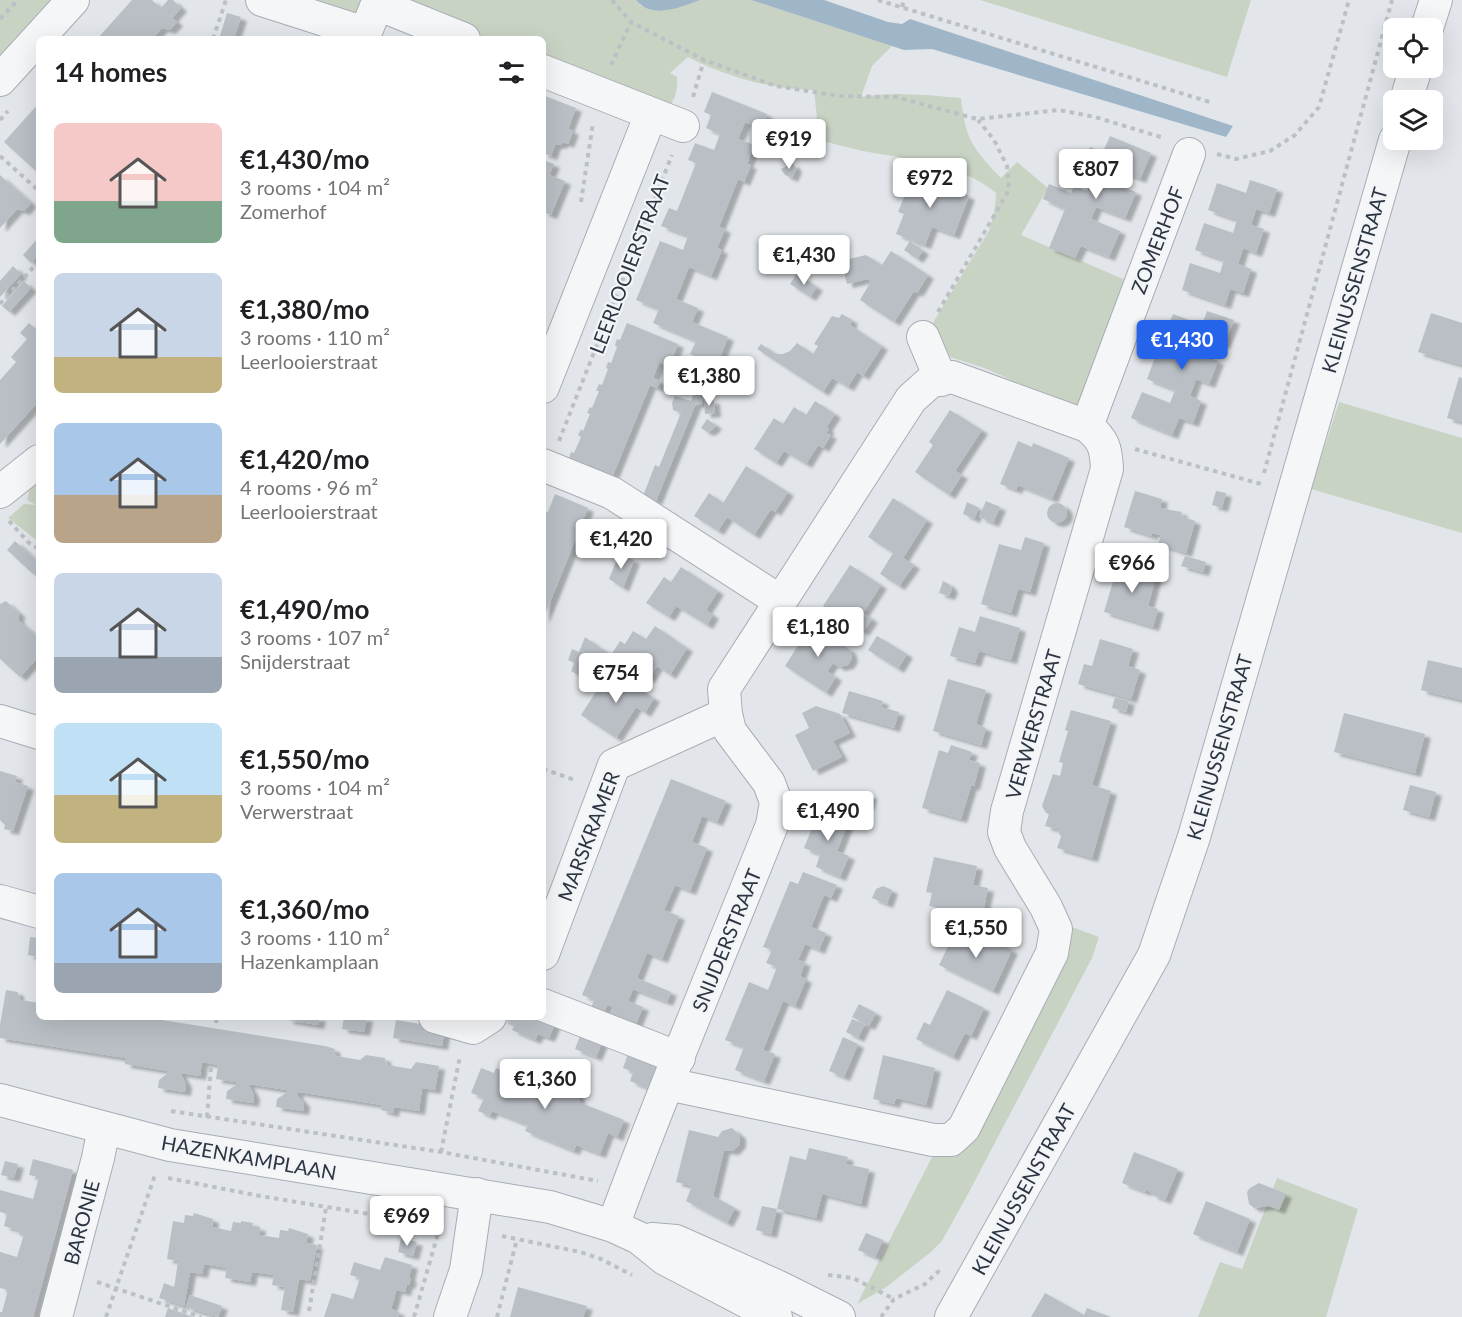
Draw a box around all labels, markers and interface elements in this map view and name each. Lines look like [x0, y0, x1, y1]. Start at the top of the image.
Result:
map controls [1383, 18, 1443, 150]
button: locate [1383, 18, 1443, 78]
text: 14 homes [54, 56, 167, 88]
icon: filters [495, 56, 528, 89]
button: layers [1383, 90, 1443, 150]
pin: €919 [753, 119, 825, 170]
text: €919 [766, 126, 812, 150]
text: €1,430/mo [240, 143, 370, 175]
icon: home [102, 147, 174, 219]
pin: €807 [1060, 149, 1132, 200]
text: €807 [1073, 156, 1119, 180]
pin: €972 [894, 158, 966, 209]
text: €972 [907, 165, 953, 189]
street label: LEERLOOIERSTRAAT [584, 171, 674, 357]
text: 3 rooms · 104 m² [240, 175, 390, 199]
street label: ZOMERHOF [1126, 183, 1188, 297]
street label: KLEINUSSENSTRAAT [1316, 184, 1392, 376]
text: Zomerhof [240, 199, 326, 223]
pin: €1,430 [755, 235, 853, 286]
text: €1,430 [773, 242, 835, 266]
text: €1,380/mo [240, 293, 370, 325]
icon: home [102, 297, 174, 369]
pin: €1,430 [1133, 320, 1231, 371]
text: 3 rooms · 110 m² [240, 325, 390, 349]
text: €1,430 [1151, 327, 1213, 351]
text: Leerlooierstraat [240, 349, 378, 373]
pin: €1,380 [660, 356, 758, 407]
text: €1,380 [678, 363, 740, 387]
text: €1,420/mo [240, 443, 370, 475]
icon: home [102, 447, 174, 519]
text: 4 rooms · 96 m² [240, 475, 378, 499]
text: Leerlooierstraat [240, 499, 378, 523]
pin: €1,420 [572, 519, 670, 570]
text: €1,420 [590, 526, 652, 550]
pin: €966 [1096, 543, 1168, 594]
text: €966 [1109, 550, 1155, 574]
text: €1,490/mo [240, 593, 370, 625]
icon: home [102, 597, 174, 669]
pin: €1,180 [769, 607, 867, 658]
text: €1,180 [787, 614, 849, 638]
text: 3 rooms · 107 m² [240, 625, 390, 649]
street label: VERWERSTRAAT [1000, 646, 1066, 802]
text: Snijderstraat [240, 649, 350, 673]
street label: KLEINUSSENSTRAAT [1181, 651, 1257, 843]
pin: €754 [580, 653, 652, 704]
text: €754 [593, 660, 639, 684]
text: €1,550/mo [240, 743, 370, 775]
icon: home [102, 747, 174, 819]
street label: MARSKRAMER [552, 767, 624, 904]
text: 3 rooms · 104 m² [240, 775, 390, 799]
pin: €1,490 [779, 791, 877, 842]
text: €1,490 [797, 798, 859, 822]
text: Verwerstraat [240, 799, 353, 823]
street label: SNIJDERSTRAAT [686, 865, 766, 1015]
text: €1,360/mo [240, 893, 370, 925]
icon: home [102, 897, 174, 969]
pin: €1,550 [927, 908, 1025, 959]
text: €1,550 [945, 915, 1007, 939]
text: 3 rooms · 110 m² [240, 925, 390, 949]
text: Hazenkamplaan [240, 949, 379, 973]
pin: €1,360 [496, 1059, 594, 1110]
text: €1,360 [514, 1066, 576, 1090]
street label: KLEINUSSENSTRAAT [966, 1099, 1080, 1279]
street label: HAZENKAMPLAAN [159, 1130, 339, 1184]
street label: BARONIE [58, 1177, 104, 1267]
pin: €969 [371, 1196, 443, 1247]
text: €969 [384, 1203, 430, 1227]

